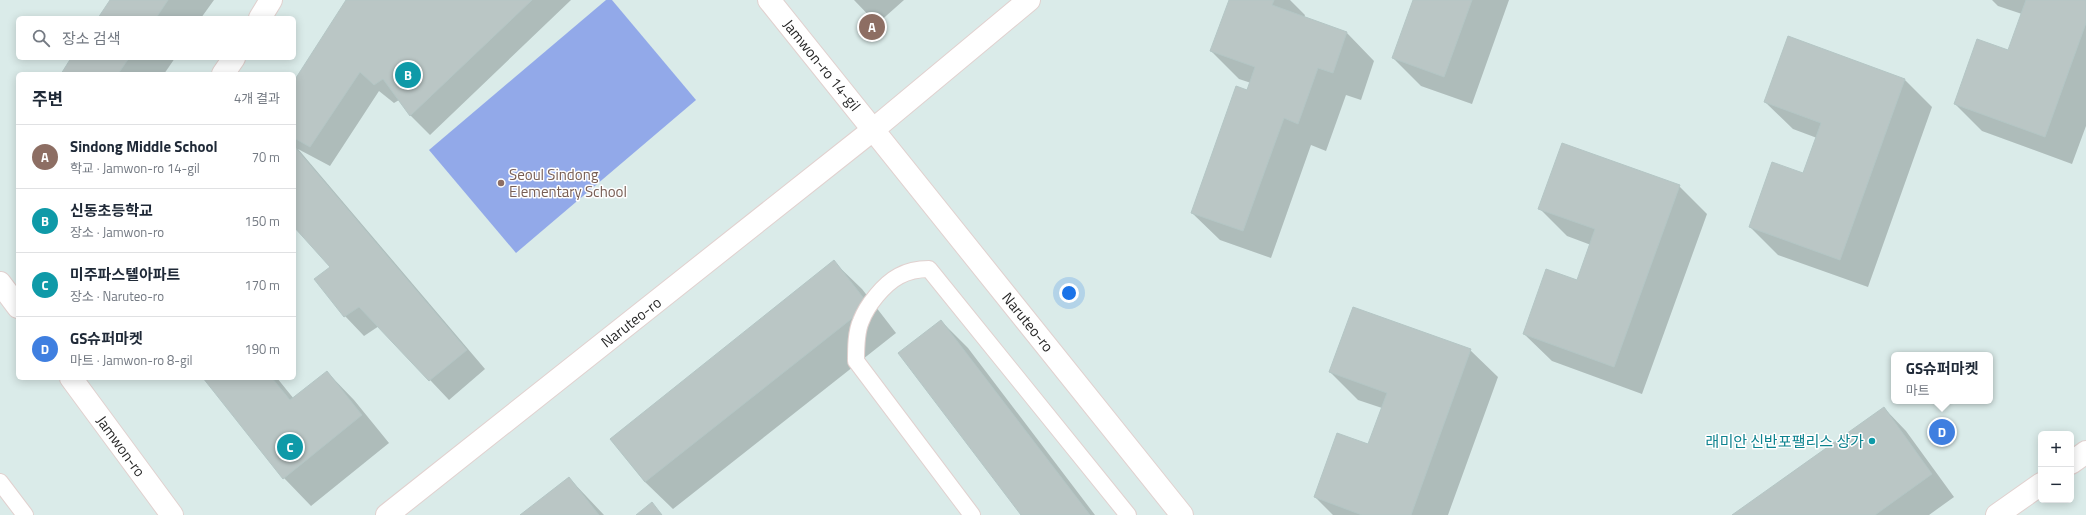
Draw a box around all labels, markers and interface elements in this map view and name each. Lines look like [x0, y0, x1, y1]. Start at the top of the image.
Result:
pin: A [859, 12, 885, 42]
street label: Jamwon-ro 14-gil [778, 14, 866, 116]
search box [16, 16, 296, 60]
icon: search [30, 27, 52, 49]
text: 장소 검색 [62, 27, 121, 50]
pin: B [395, 60, 421, 90]
text: 주변 [32, 86, 63, 112]
text: 4개 결과 [234, 88, 280, 108]
text: Sindong Middle School [70, 135, 218, 158]
text: A [41, 147, 49, 167]
text: 70 m [252, 147, 280, 167]
text: 학교 · Jamwon-ro 14-gil [70, 158, 200, 178]
place label: Seoul Sindong Elementary School [509, 163, 627, 203]
marker: Seoul Sindong Elementary School [496, 178, 506, 188]
text: 신동초등학교 [70, 199, 153, 222]
text: B [41, 211, 49, 231]
text: 150 m [244, 211, 280, 231]
text: 장소 · Jamwon-ro [70, 222, 164, 242]
text: 미주파스텔아파트 [70, 263, 180, 286]
text: C [41, 275, 49, 295]
text: 170 m [244, 275, 280, 295]
your location [1059, 283, 1079, 303]
text: 장소 · Naruteo-ro [70, 286, 164, 306]
street label: Naruteo-ro [997, 287, 1059, 357]
street label: Naruteo-ro [596, 291, 666, 353]
text: GS슈퍼마켓 [70, 327, 143, 350]
text: D [41, 339, 49, 359]
text: 190 m [244, 339, 280, 359]
text: 마트 · Jamwon-ro 8-gil [70, 350, 193, 370]
popup [1891, 352, 1993, 404]
text: GS슈퍼마켓 [1906, 357, 1978, 380]
text: 마트 [1906, 380, 1930, 400]
street label: Jamwon-ro [91, 410, 151, 482]
pin: D [1929, 417, 1955, 447]
place label: 래미안 신반포팰리스 상가 [1706, 430, 1864, 453]
map controls [2038, 431, 2074, 503]
button: + [2038, 431, 2074, 467]
pin: C [277, 432, 303, 462]
marker: 래미안 신반포팰리스 상가 [1867, 436, 1877, 446]
button: − [2038, 467, 2074, 503]

